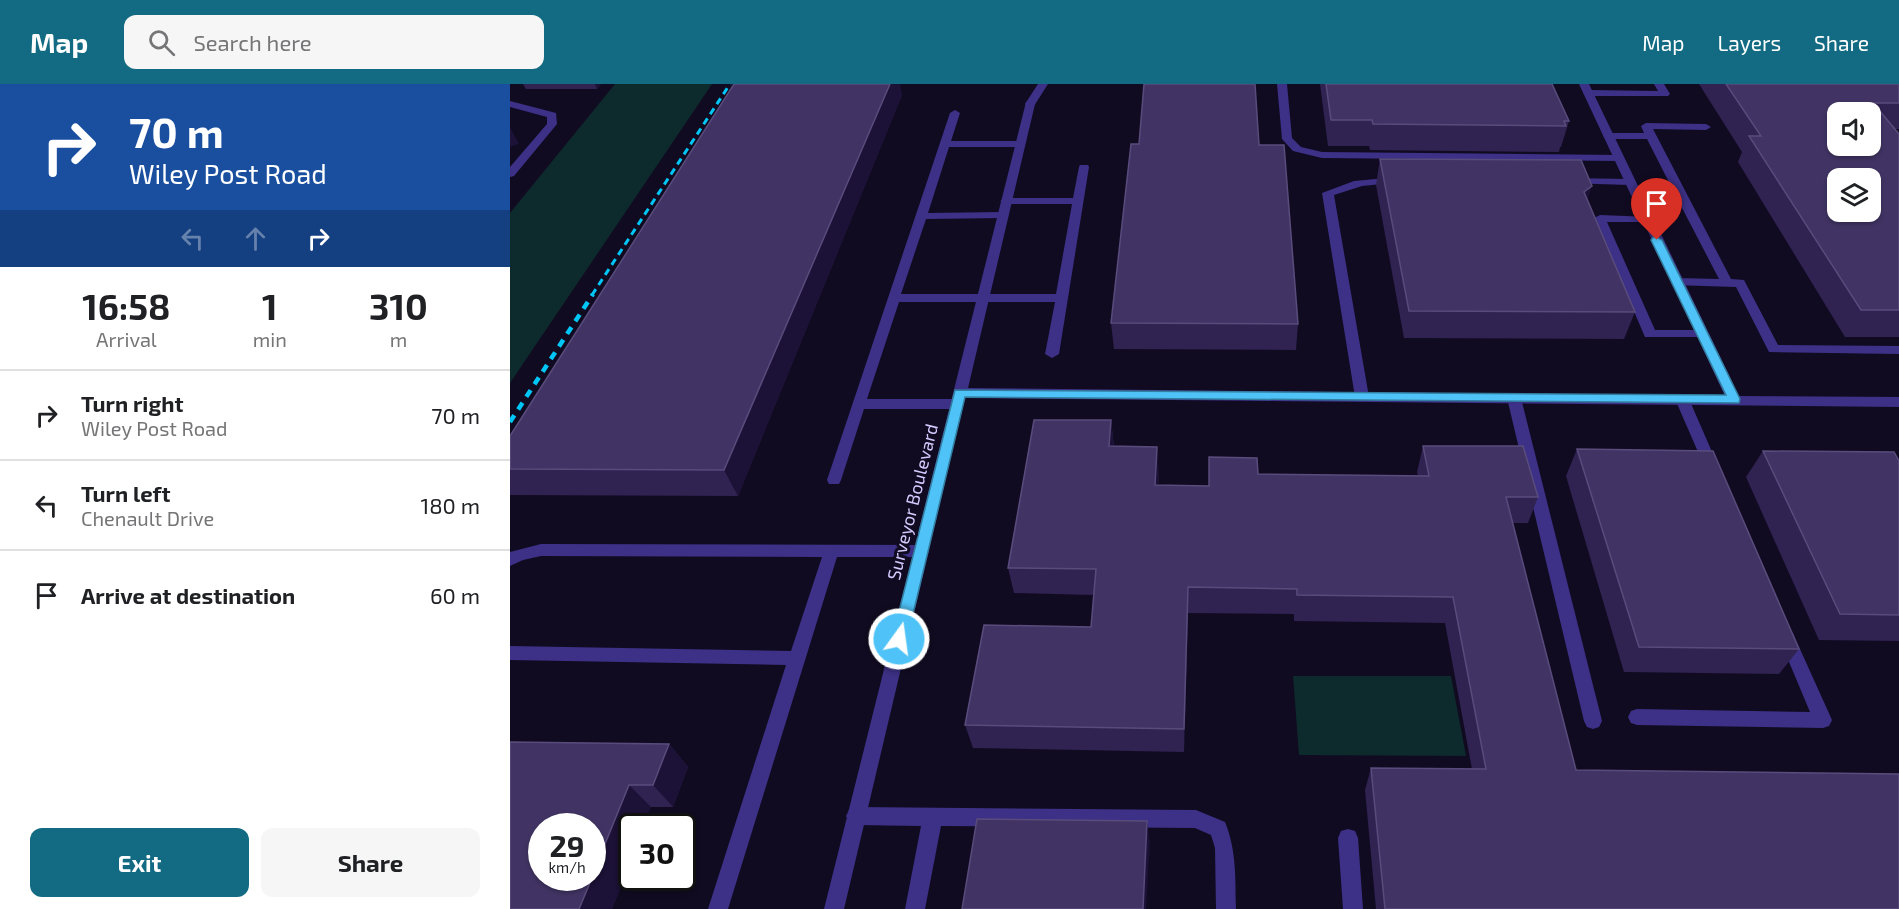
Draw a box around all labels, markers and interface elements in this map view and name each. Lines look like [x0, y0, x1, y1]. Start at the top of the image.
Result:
search box [124, 15, 544, 69]
text: Map [30, 25, 88, 59]
icon: search [145, 26, 178, 59]
text: Search here [193, 29, 312, 55]
text: Map [1642, 30, 1684, 55]
text: Layers [1717, 30, 1781, 55]
text: Share [1814, 30, 1869, 55]
map controls [1827, 102, 1881, 222]
button: sound [1827, 102, 1881, 156]
text: 70 m [129, 106, 224, 156]
icon: right [30, 108, 108, 186]
text: Wiley Post Road [129, 157, 327, 189]
button: layers [1827, 168, 1881, 222]
pin [1631, 178, 1682, 240]
icon: arrive [1640, 187, 1673, 220]
icon: left [176, 222, 209, 255]
icon: ahead [239, 222, 272, 255]
icon: right [302, 222, 335, 255]
text: 16:58 [82, 284, 171, 327]
text: 1 [262, 284, 278, 327]
text: 310 [369, 284, 428, 327]
text: Arrival [96, 327, 157, 351]
text: min [253, 327, 287, 351]
text: m [390, 327, 407, 351]
text: Turn right [81, 390, 183, 416]
icon: right [30, 399, 63, 432]
text: 70 m [431, 402, 480, 428]
text: Wiley Post Road [81, 416, 227, 440]
street label: Surveyor Boulevard [882, 421, 942, 582]
text: Turn left [81, 480, 170, 506]
icon: left [30, 489, 63, 522]
text: 180 m [420, 492, 480, 518]
text: Chenault Drive [81, 506, 214, 530]
icon: arrive [30, 579, 63, 612]
text: Arrive at destination [81, 582, 295, 608]
text: 60 m [430, 582, 480, 608]
position arrow [867, 607, 931, 671]
speed limit sign: 30 [618, 813, 696, 891]
text: 29 [549, 827, 585, 863]
button: Exit [30, 828, 249, 897]
button: Share [261, 828, 480, 897]
text: km/h [548, 858, 586, 876]

